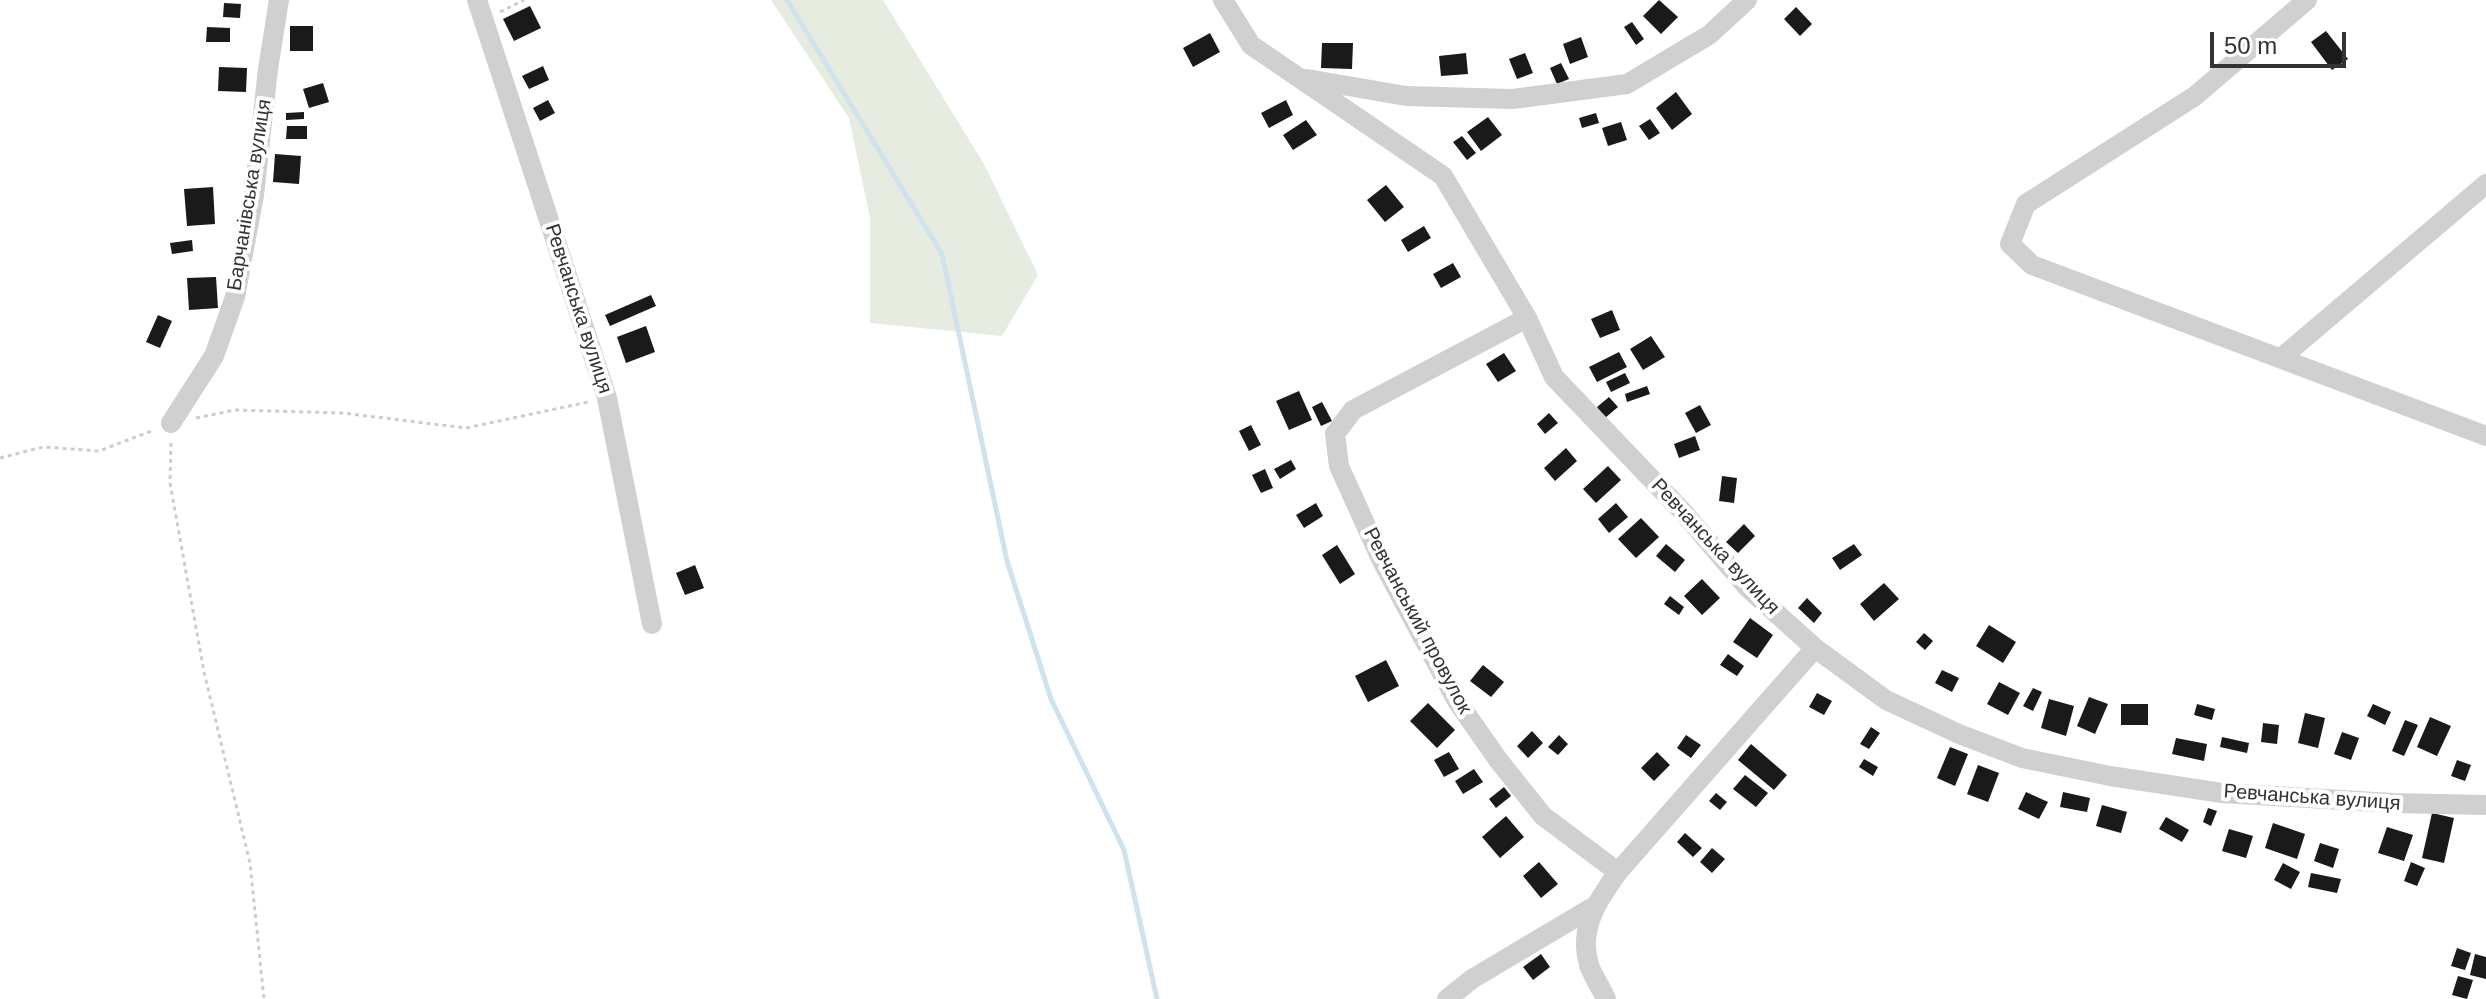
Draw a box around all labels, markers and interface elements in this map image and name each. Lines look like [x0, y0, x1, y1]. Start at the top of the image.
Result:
scale bar [2214, 16, 2350, 66]
text: 50 m [2224, 32, 2277, 59]
street label: Барчанівська вулиця [223, 98, 277, 292]
street label: Ревчанська вулиця [539, 221, 617, 397]
street label: Ревчанська вулиця [1646, 474, 1784, 620]
street label: Ревчанський провулок [1358, 524, 1476, 718]
street label: Ревчанська вулиця [2223, 780, 2401, 816]

